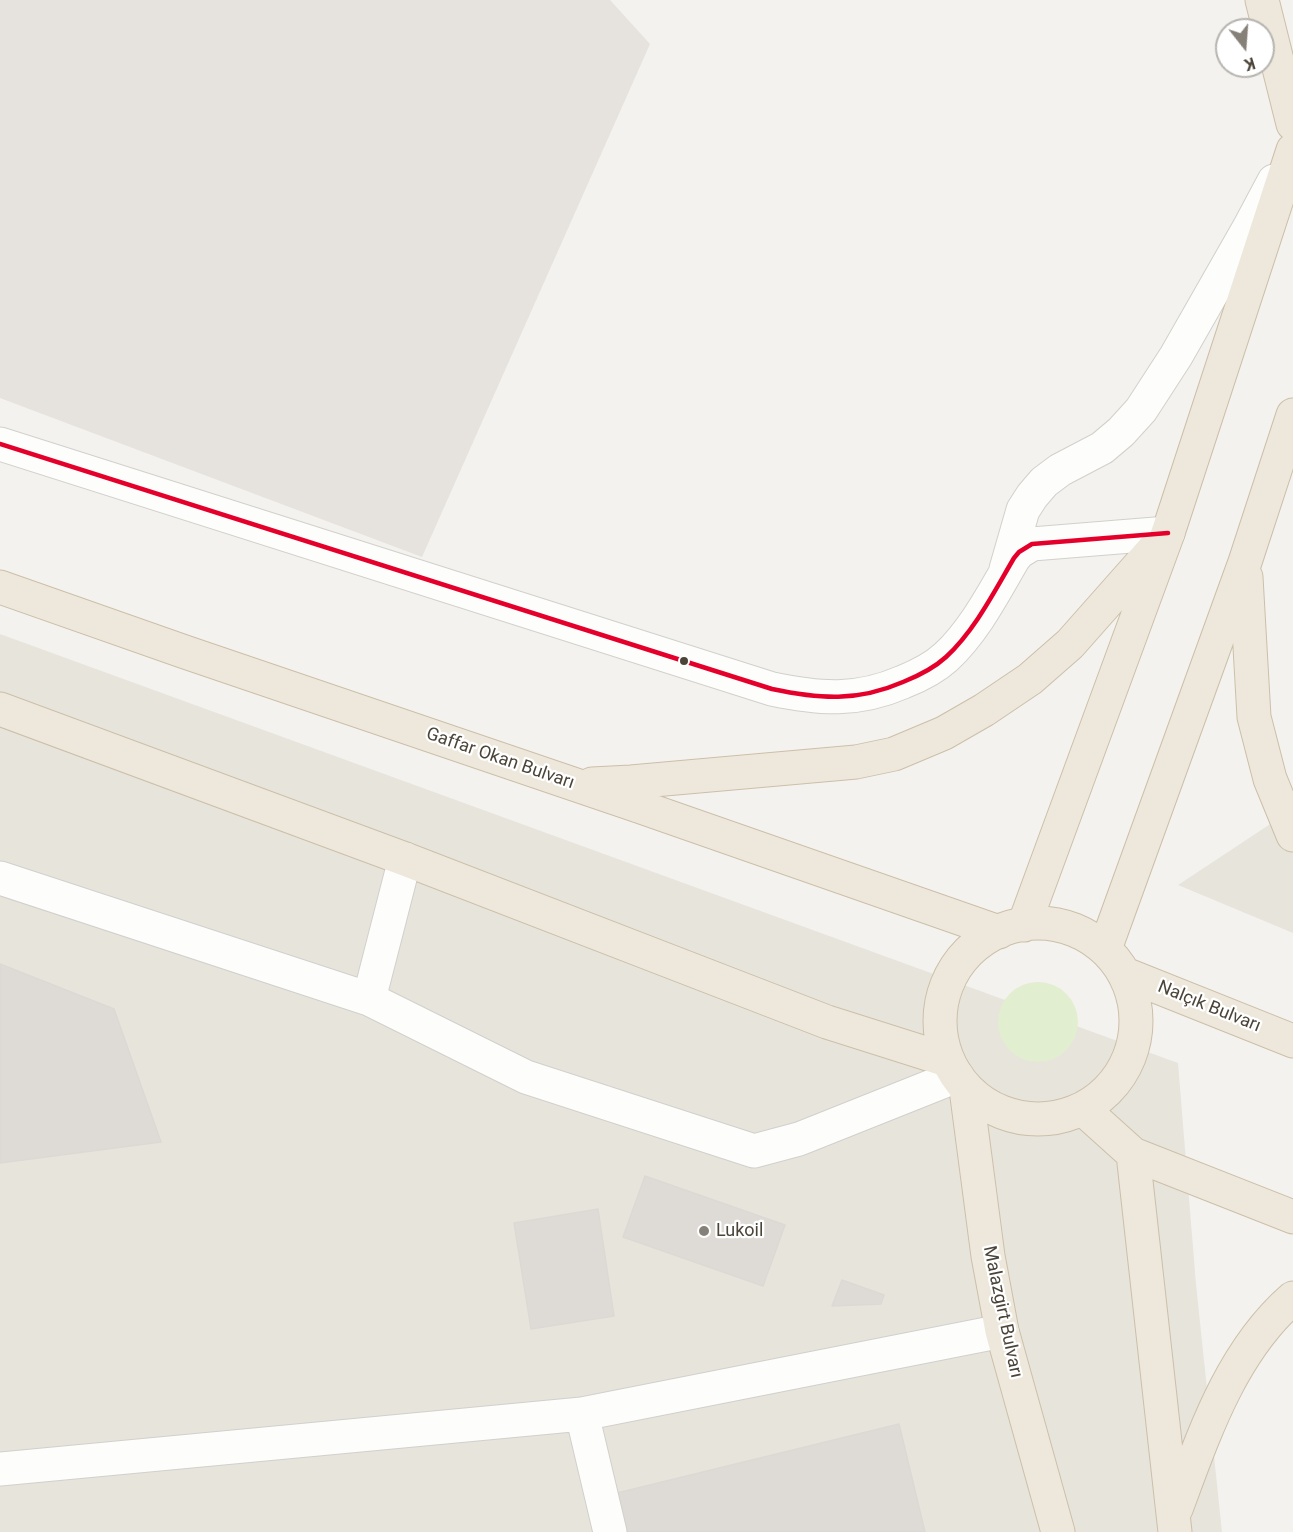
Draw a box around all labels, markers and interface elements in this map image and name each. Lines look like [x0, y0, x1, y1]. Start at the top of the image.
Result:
north arrow [1215, 18, 1275, 78]
text: K [1242, 53, 1257, 74]
unlabelled marker [678, 655, 690, 667]
street label: Gaffar Okan Bulvarı [423, 724, 577, 794]
street label: Nalçık Bulvarı [1154, 977, 1264, 1037]
place label: Lukoil [716, 1220, 763, 1242]
marker: Lukoil [697, 1224, 711, 1238]
street label: Malazgirt Bulvarı [977, 1244, 1027, 1380]

